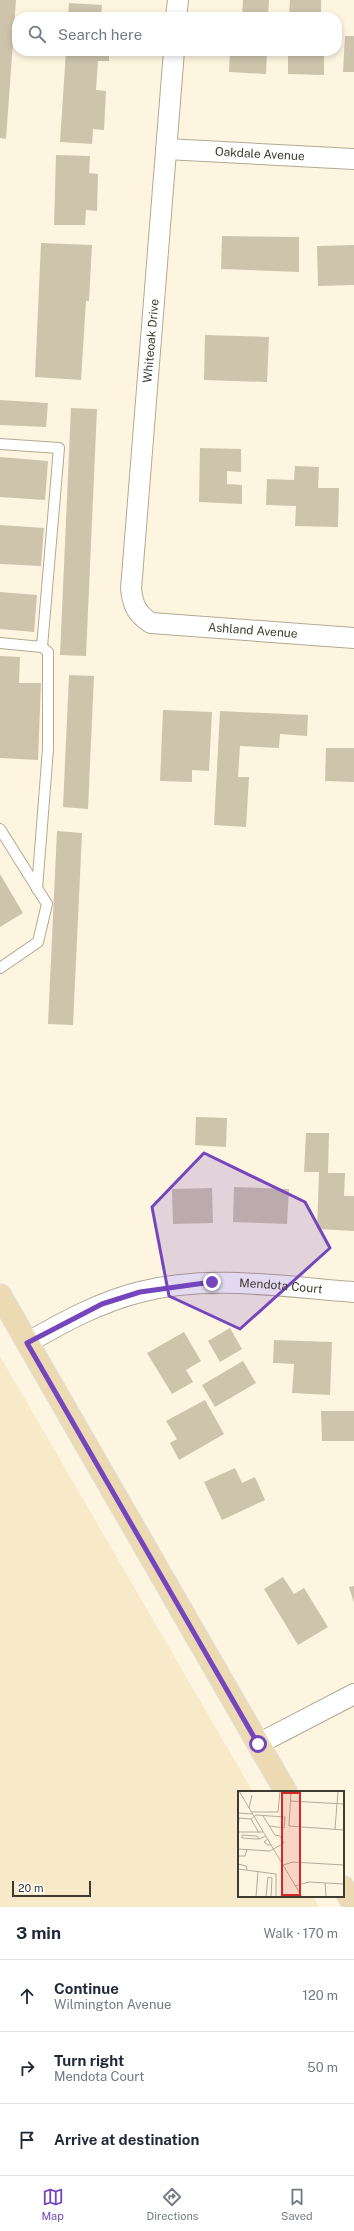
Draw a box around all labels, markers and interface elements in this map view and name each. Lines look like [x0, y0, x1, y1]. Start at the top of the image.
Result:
search box [12, 12, 342, 56]
icon: search [26, 23, 48, 45]
text: Search here [58, 26, 142, 43]
street label: Oakdale Avenue [215, 145, 305, 163]
street label: Whiteoak Drive [140, 298, 162, 384]
street label: Ashland Avenue [208, 620, 298, 641]
route end [203, 1273, 221, 1291]
street label: Mendota Court [239, 1276, 323, 1296]
route start [249, 1735, 267, 1753]
inset map [238, 1791, 344, 1897]
scale bar [12, 1879, 91, 1898]
text: 20 m [18, 1882, 43, 1894]
text: 3 min [16, 1923, 61, 1943]
text: Walk · 170 m [263, 1926, 338, 1941]
text: Continue [54, 1980, 119, 1997]
icon: ahead [16, 1985, 38, 2007]
text: 120 m [303, 1988, 338, 2003]
text: Wilmington Avenue [54, 1997, 171, 2012]
text: Turn right [54, 2052, 124, 2069]
icon: right [16, 2057, 38, 2079]
text: 50 m [307, 2060, 338, 2075]
text: Mendota Court [54, 2069, 144, 2084]
icon: arrive [16, 2129, 38, 2151]
text: Arrive at destination [54, 2131, 199, 2148]
tab: Map [41, 2186, 64, 2222]
tab: Directions [147, 2186, 198, 2222]
tab: Saved [281, 2186, 313, 2222]

